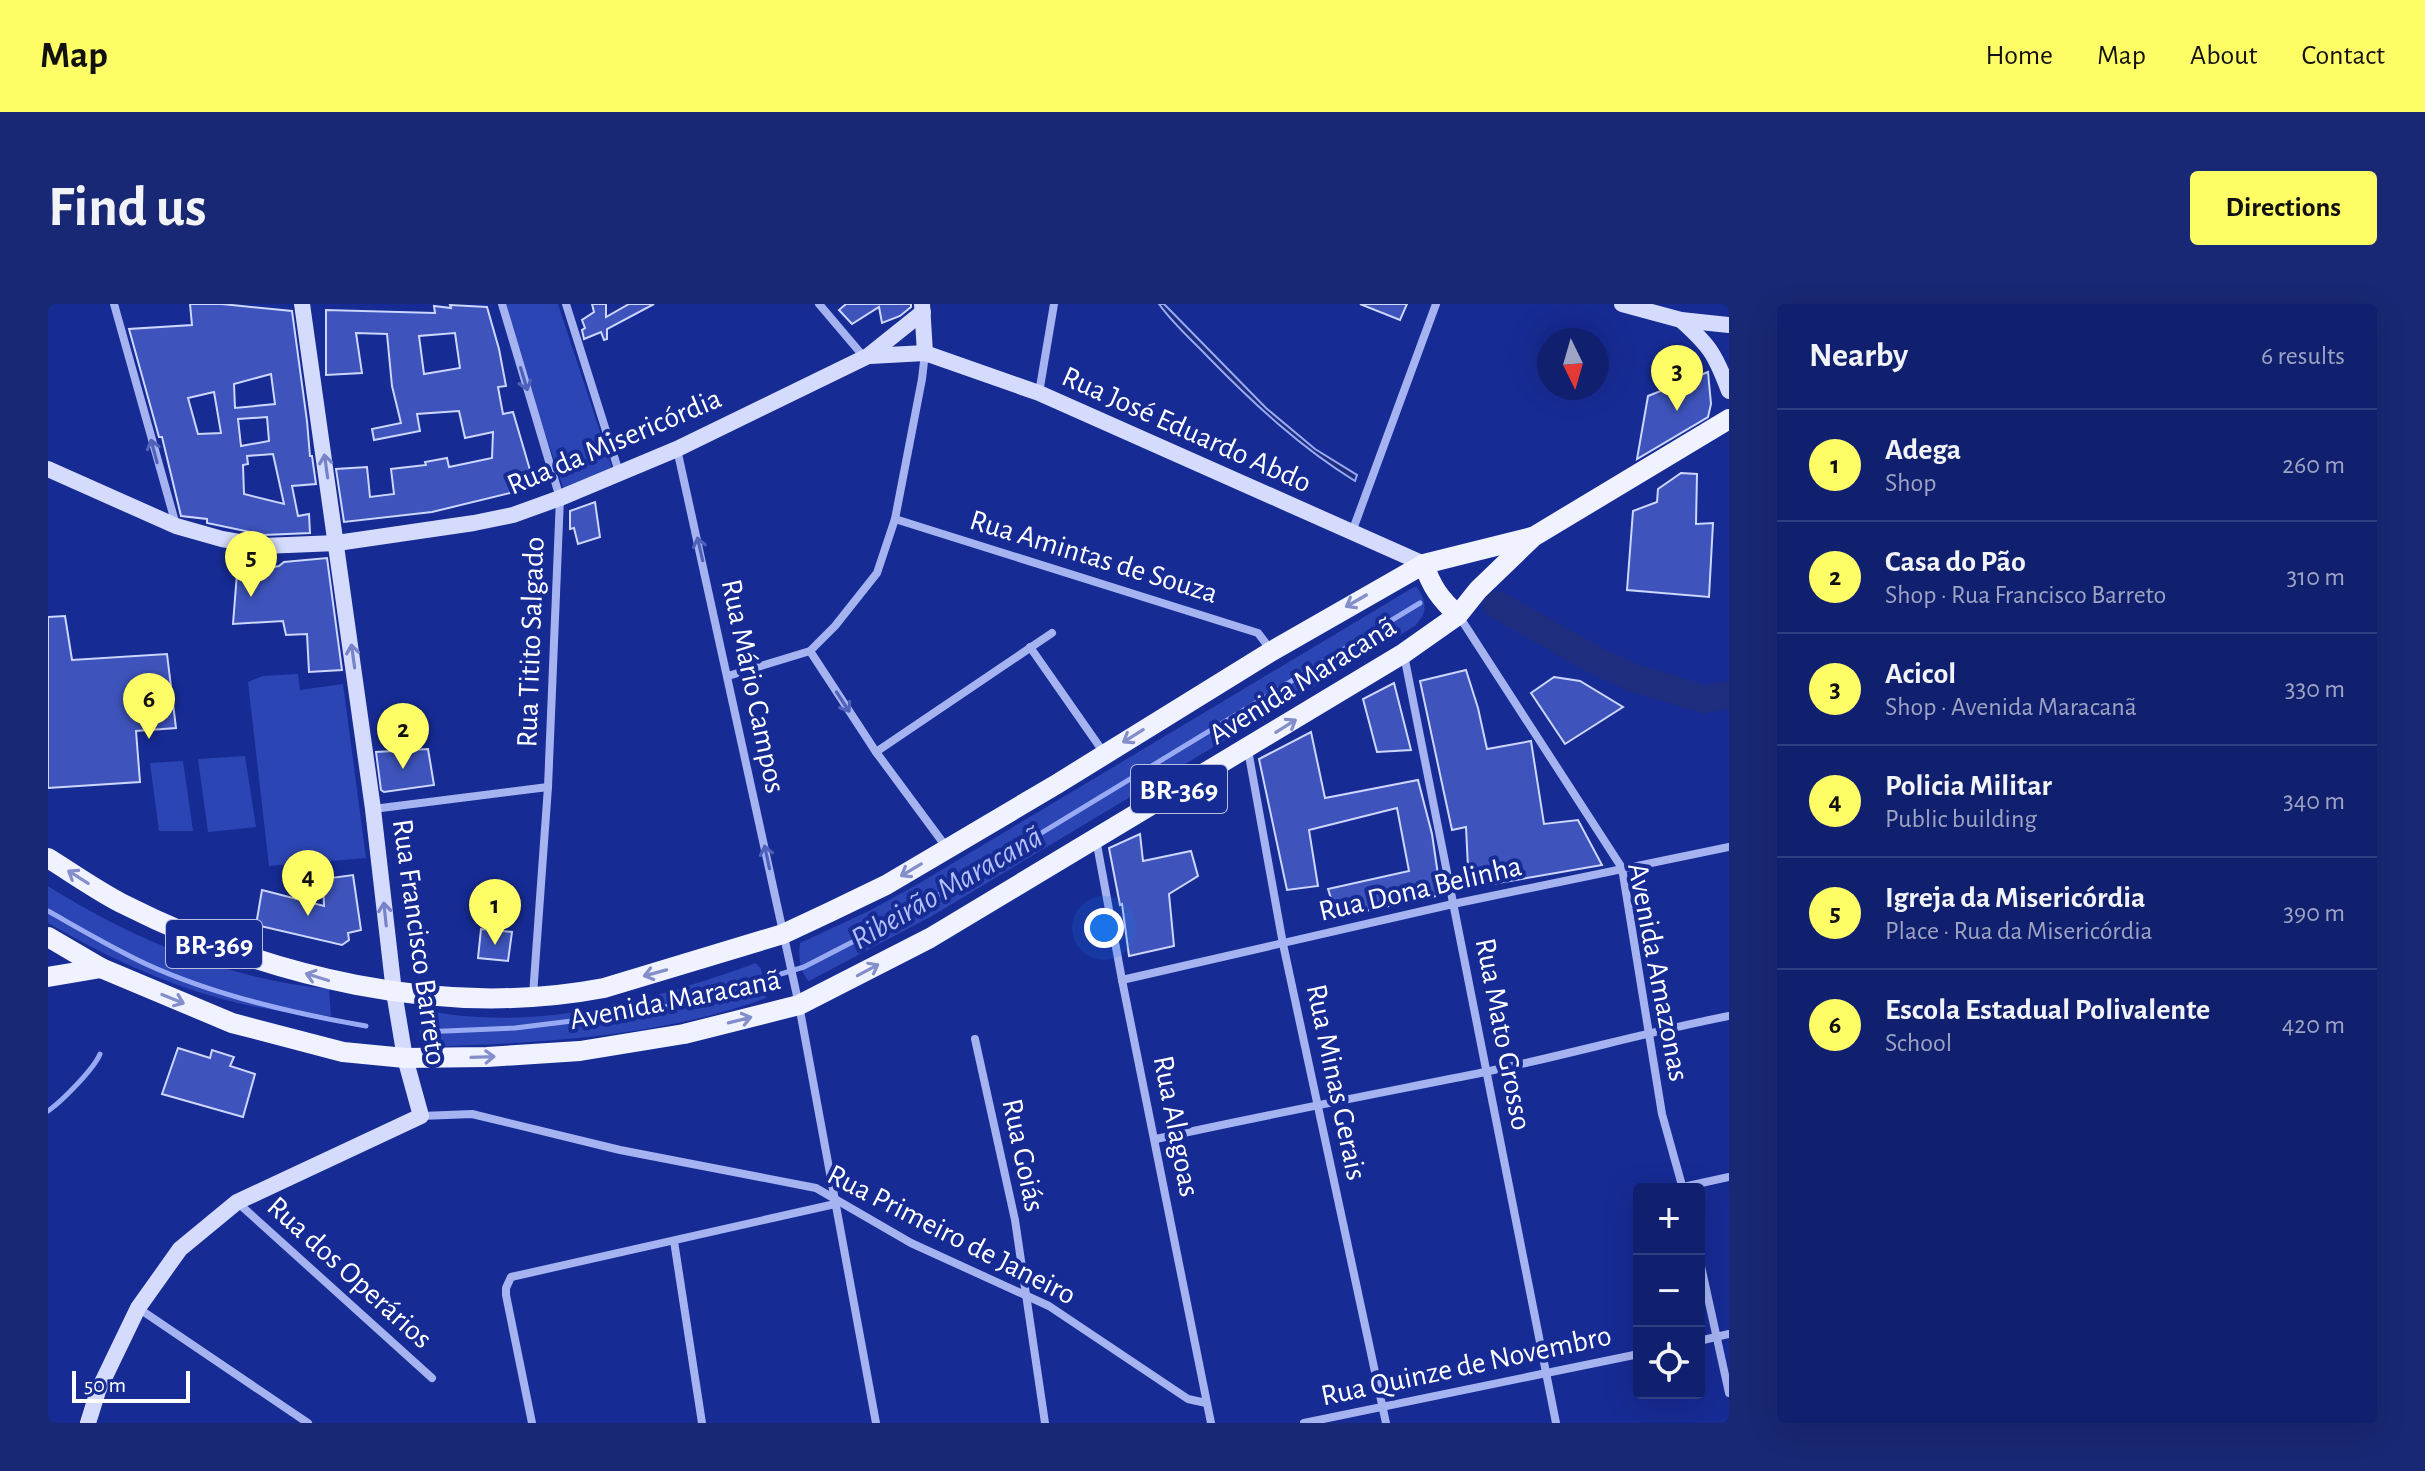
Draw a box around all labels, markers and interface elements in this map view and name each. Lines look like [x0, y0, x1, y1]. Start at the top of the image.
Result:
text: Map [40, 37, 108, 75]
text: Home [1986, 42, 2053, 70]
text: Map [2097, 42, 2146, 70]
text: About [2190, 42, 2258, 70]
text: Contact [2302, 42, 2385, 70]
button: Directions [2190, 171, 2377, 245]
text: Find us [48, 180, 206, 236]
north arrow [1537, 328, 1609, 400]
text: Nearby [1809, 339, 1908, 373]
text: 6 results [2261, 343, 2345, 369]
pin: 3 [1651, 345, 1703, 411]
street label: Rua José Eduardo Abdo [1057, 361, 1316, 498]
one-way arrow [518, 366, 532, 391]
street label: Rua da Misericórdia [503, 383, 726, 501]
text: Adega [1885, 435, 1961, 465]
one-way arrow [146, 439, 161, 465]
text: 1 [1830, 452, 1840, 478]
text: 260 m [2282, 452, 2345, 478]
one-way arrow [318, 454, 333, 479]
text: Shop [1885, 470, 1937, 496]
street label: Rua Amintas de Souza [966, 505, 1221, 609]
pin: 5 [225, 531, 277, 597]
street label: Rua Titito Salgado [512, 536, 550, 748]
one-way arrow [692, 536, 707, 562]
text: Casa do Pão [1885, 547, 2026, 577]
text: 2 [1829, 564, 1841, 590]
text: 310 m [2287, 564, 2345, 590]
street label: Rua Mário Campos [716, 576, 790, 796]
text: Shop · Rua Francisco Barreto [1885, 582, 2166, 608]
one-way arrow [1345, 594, 1368, 610]
street label: Avenida Maracanã [1204, 611, 1401, 750]
one-way arrow [345, 644, 360, 670]
text: Acicol [1885, 659, 1956, 689]
pin: 6 [123, 673, 175, 739]
text: 3 [1829, 676, 1841, 702]
text: 330 m [2285, 676, 2345, 702]
one-way arrow [835, 690, 852, 712]
text: Shop · Avenida Maracanã [1885, 694, 2137, 720]
pin: 2 [377, 703, 429, 769]
one-way arrow [1274, 718, 1297, 734]
one-way arrow [1123, 728, 1145, 745]
road number: BR-369 [1131, 765, 1227, 813]
text: Policia Militar [1885, 771, 2052, 801]
text: 4 [1828, 788, 1842, 814]
text: 340 m [2283, 788, 2345, 814]
text: Public building [1885, 806, 2037, 832]
street label: Rua Francisco Barreto [387, 817, 451, 1067]
water label: Ribeirão Maracanã [845, 820, 1048, 955]
one-way arrow [759, 845, 774, 871]
pin: 4 [282, 850, 334, 916]
street label: Rua Dona Belinha [1316, 851, 1525, 927]
street label: Avenida Amazonas [1622, 861, 1694, 1084]
one-way arrow [900, 862, 923, 878]
one-way arrow [68, 869, 90, 885]
pin: 1 [469, 879, 521, 945]
text: Igreja da Misericórdia [1885, 883, 2145, 913]
text: 5 [1829, 900, 1841, 926]
text: 390 m [2283, 900, 2345, 926]
one-way arrow [377, 902, 392, 927]
your location [1084, 908, 1124, 948]
text: Place · Rua da Misericórdia [1885, 918, 2152, 944]
road number: BR-369 [166, 920, 262, 968]
street label: Rua Mato Grosso [1470, 936, 1536, 1133]
one-way arrow [856, 961, 880, 977]
street label: Avenida Maracanã [567, 965, 783, 1035]
one-way arrow [643, 967, 669, 982]
one-way arrow [305, 969, 331, 984]
street label: Rua Minas Gerais [1301, 982, 1371, 1183]
one-way arrow [160, 992, 185, 1007]
text: Escola Estadual Polivalente [1885, 995, 2210, 1025]
one-way arrow [726, 1012, 752, 1027]
text: 6 [1829, 1012, 1841, 1038]
text: 420 m [2282, 1012, 2345, 1038]
text: School [1885, 1030, 1952, 1056]
one-way arrow [469, 1049, 496, 1064]
street label: Rua Alagoas [1148, 1053, 1204, 1199]
street label: Rua Goiás [996, 1096, 1050, 1214]
street label: Rua Primeiro de Janeiro [823, 1159, 1081, 1311]
map controls [1633, 1183, 1705, 1399]
button: + [1633, 1183, 1705, 1255]
street label: Rua dos Operários [261, 1191, 438, 1354]
button: − [1633, 1255, 1705, 1327]
street label: Rua Quinze de Novembro [1318, 1321, 1614, 1411]
button: locate [1633, 1327, 1705, 1399]
scale bar [72, 1367, 190, 1403]
text: 50 m [84, 1374, 126, 1396]

